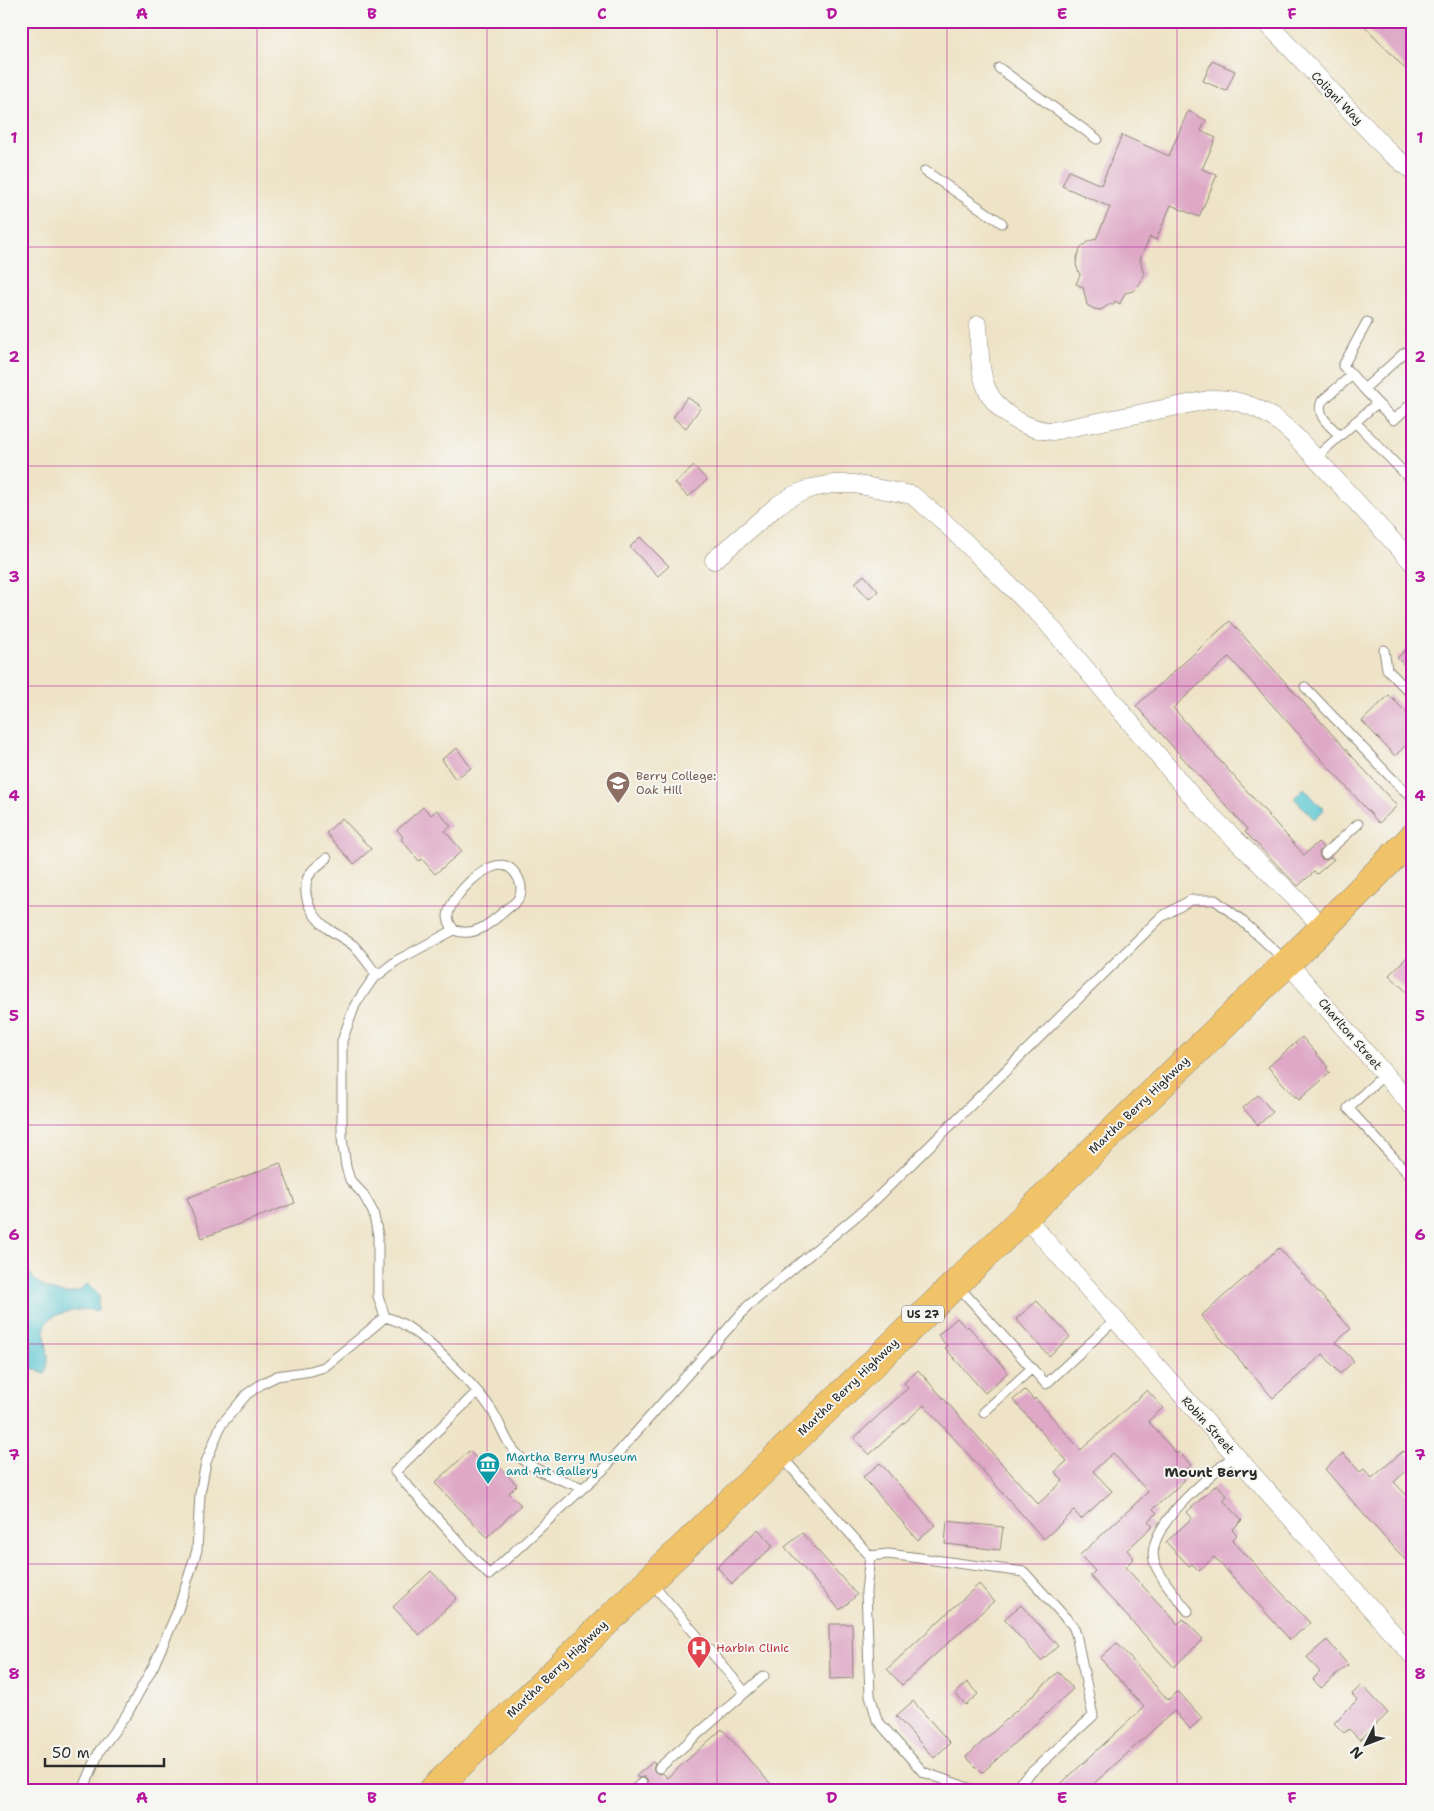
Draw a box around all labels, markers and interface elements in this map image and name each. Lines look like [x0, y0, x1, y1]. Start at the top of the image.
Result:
text: A [136, 3, 148, 24]
text: B [367, 3, 377, 24]
text: C [597, 3, 607, 24]
text: D [826, 3, 838, 24]
text: E [1057, 3, 1067, 24]
text: F [1287, 3, 1297, 24]
street label: Coligni Way [1308, 68, 1367, 128]
text: 1 [10, 127, 18, 148]
text: 1 [1416, 127, 1424, 148]
text: 2 [8, 346, 20, 367]
text: 2 [1414, 346, 1426, 367]
text: 3 [8, 566, 20, 587]
text: 3 [1414, 566, 1426, 587]
place label: Berry College: Oak Hill [636, 768, 716, 798]
school or university icon: Berry College: Oak Hill [605, 770, 631, 804]
text: 4 [8, 785, 20, 806]
text: 4 [1414, 785, 1426, 806]
street label: Charlton Street [1315, 995, 1385, 1073]
text: 5 [9, 1005, 19, 1026]
text: 5 [1415, 1005, 1425, 1026]
street label: Martha Berry Highway [1085, 1053, 1193, 1157]
text: 6 [8, 1224, 20, 1245]
text: 6 [1414, 1224, 1426, 1245]
road number: US 27 [902, 1306, 944, 1322]
street label: Martha Berry Highway [794, 1335, 902, 1439]
street label: Robin Street [1178, 1393, 1238, 1457]
text: 7 [8, 1444, 20, 1465]
text: 7 [1414, 1444, 1426, 1465]
place label: Martha Berry Museum and Art Gallery [506, 1449, 637, 1479]
museum icon: Martha Berry Museum and Art Gallery [475, 1451, 501, 1485]
district label: Mount Berry [1165, 1463, 1257, 1481]
street label: Martha Berry Highway [503, 1617, 611, 1721]
hospital icon: Harbin Clinic [686, 1635, 712, 1669]
place label: Harbin Clinic [716, 1640, 789, 1656]
text: 8 [8, 1663, 20, 1684]
text: 8 [1414, 1663, 1426, 1684]
north arrow [1342, 1718, 1392, 1768]
scale bar [45, 1736, 164, 1768]
text: 50 m [52, 1743, 90, 1763]
text: N [1346, 1743, 1367, 1763]
text: A [136, 1787, 148, 1808]
text: B [367, 1787, 377, 1808]
text: C [597, 1787, 607, 1808]
text: D [826, 1787, 838, 1808]
text: E [1057, 1787, 1067, 1808]
text: F [1287, 1787, 1297, 1808]

